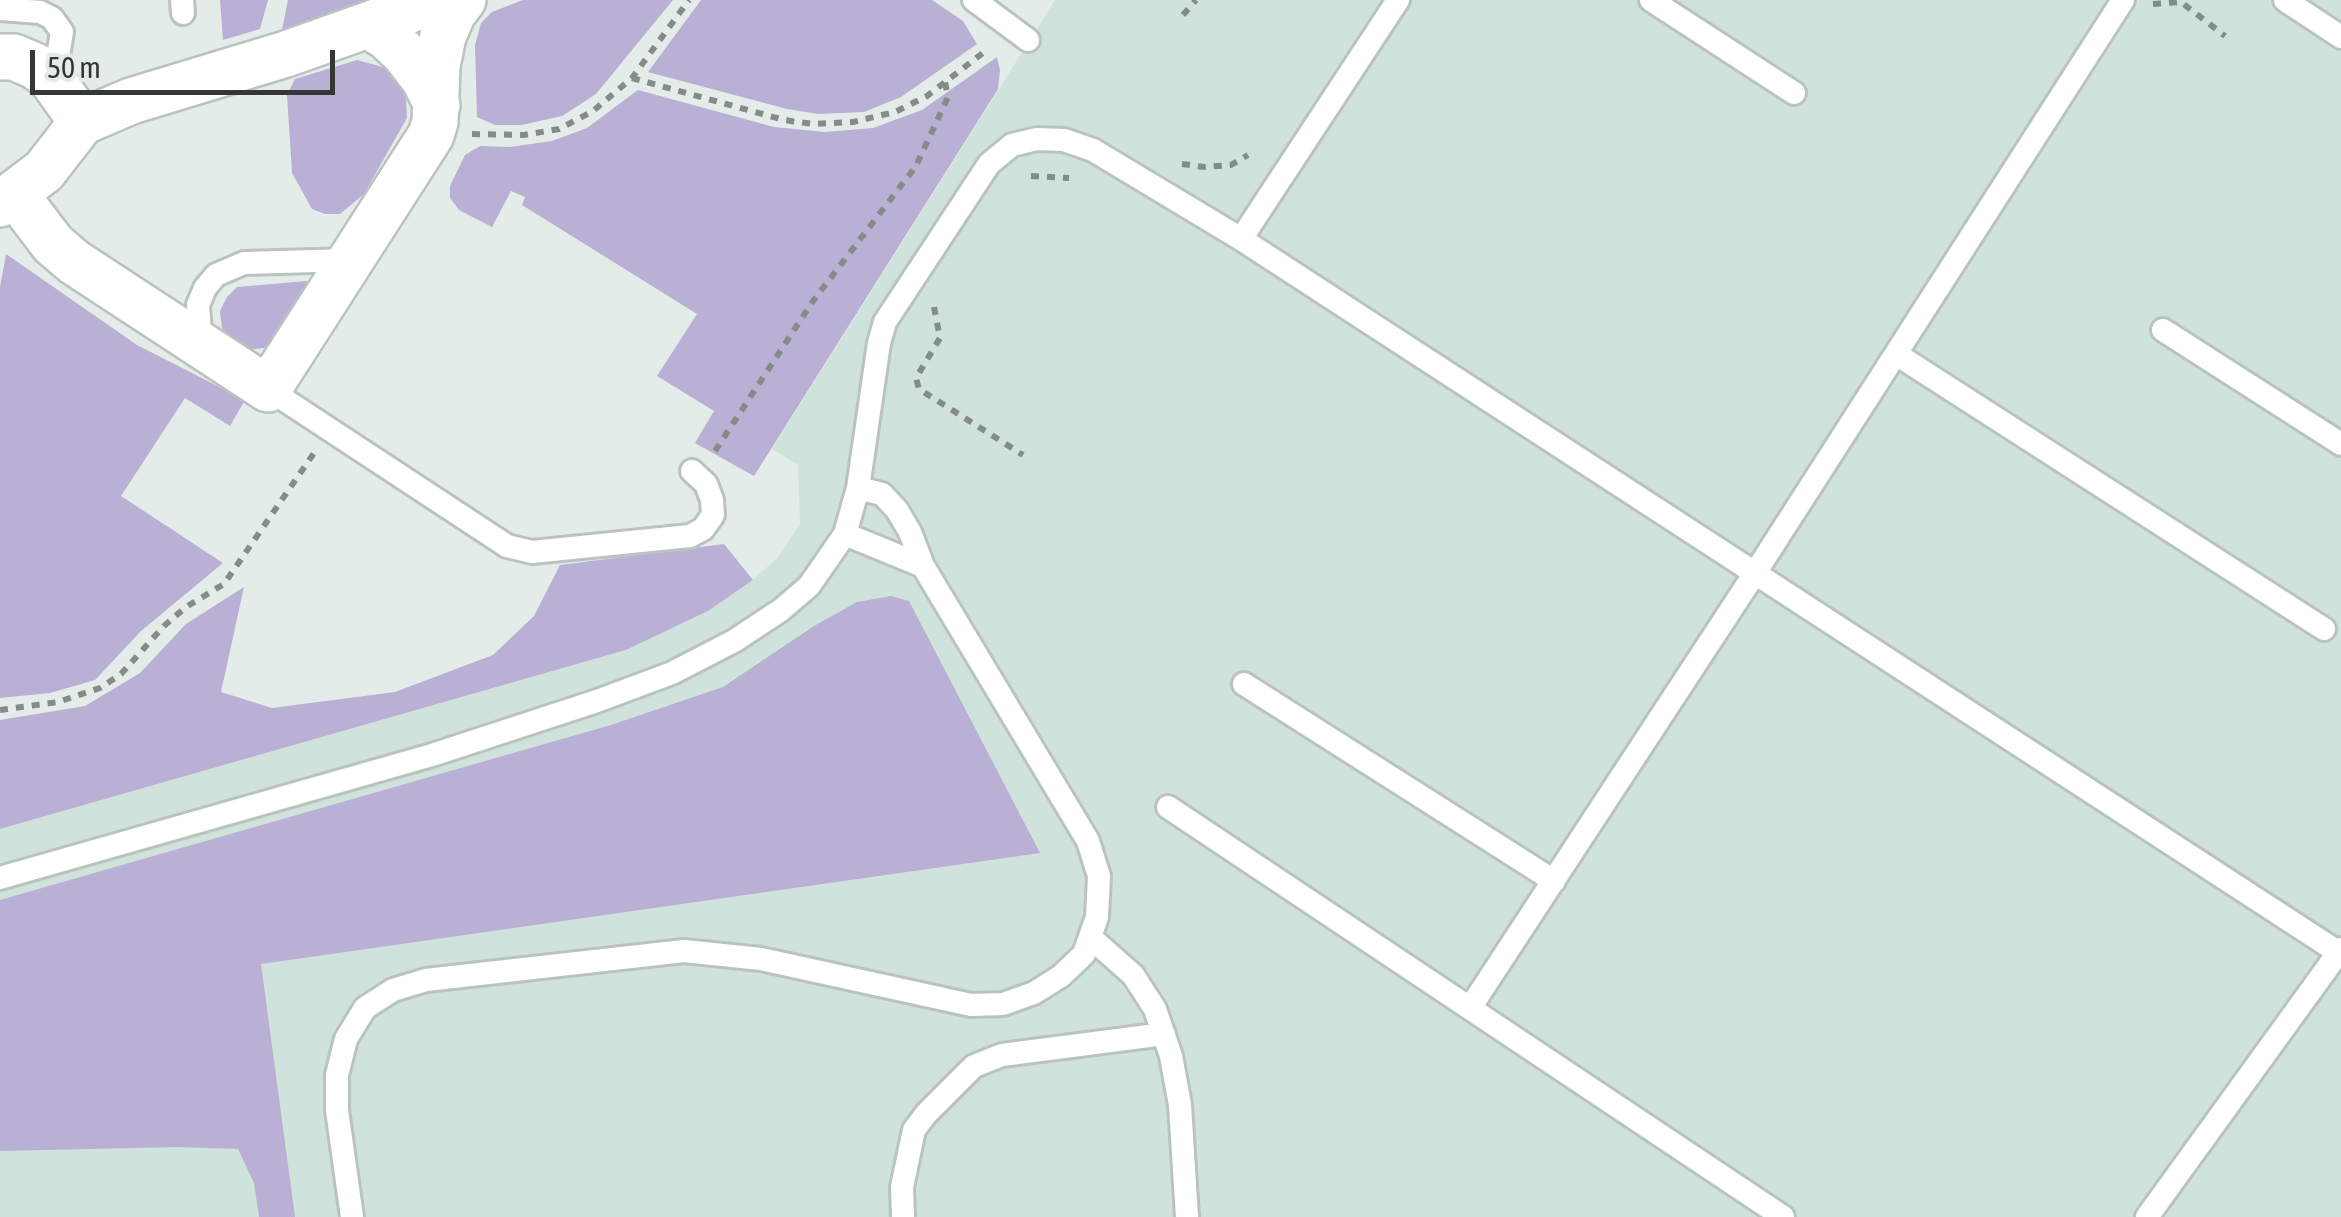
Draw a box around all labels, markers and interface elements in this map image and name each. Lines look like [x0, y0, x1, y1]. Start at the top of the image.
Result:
scale bar [35, 30, 340, 92]
text: 50 m [47, 50, 101, 84]

